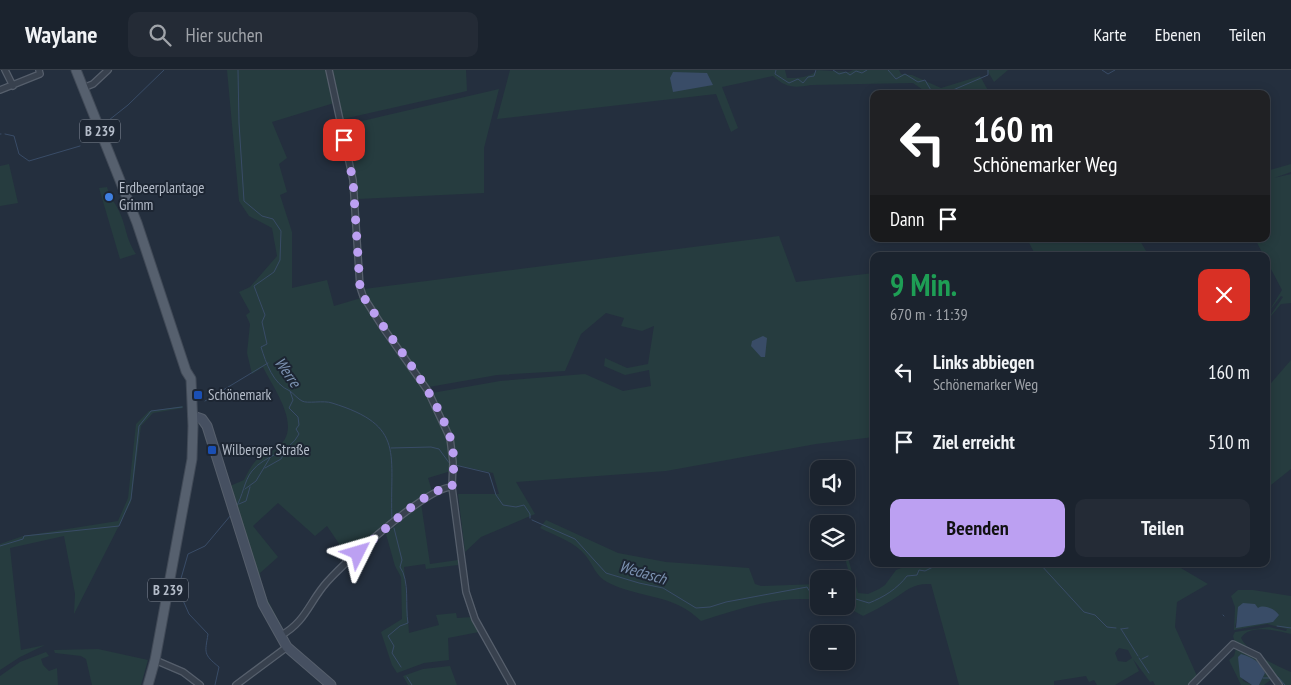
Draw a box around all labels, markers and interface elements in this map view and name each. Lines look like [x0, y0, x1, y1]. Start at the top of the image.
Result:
search box [128, 12, 478, 57]
text: Waylane [25, 19, 98, 50]
icon: search [146, 21, 174, 49]
text: Hier suchen [186, 23, 263, 47]
text: Karte [1093, 23, 1127, 46]
text: Ebenen [1155, 23, 1201, 46]
text: Teilen [1229, 23, 1266, 46]
text: 160 m [973, 106, 1054, 152]
icon: left [890, 110, 955, 175]
road number: B 239 [80, 119, 120, 142]
pin [323, 119, 365, 161]
icon: arrive [330, 126, 358, 154]
text: Schönemarker Weg [973, 150, 1117, 178]
place label: Erdbeerplantage Grimm [119, 178, 204, 214]
marker: Erdbeerplantage Grimm [103, 191, 115, 203]
icon: arrive [934, 205, 962, 233]
text: Dann [890, 207, 924, 231]
text: 9 Min. [890, 265, 957, 304]
button: close [1198, 269, 1250, 321]
text: 670 m · 11:39 [890, 304, 968, 324]
text: Links abbiegen [933, 350, 1034, 374]
water label: Werre [271, 353, 306, 392]
icon: left [890, 358, 918, 386]
text: 160 m [1208, 360, 1250, 384]
text: Schönemarker Weg [933, 374, 1038, 394]
place label: Schönemark [208, 385, 271, 404]
marker: Schönemark [192, 389, 204, 401]
icon: arrive [890, 428, 918, 456]
text: Ziel erreicht [933, 430, 1015, 454]
text: 510 m [1208, 430, 1250, 454]
place label: Wilberger Straße [222, 440, 310, 459]
marker: Wilberger Straße [206, 444, 218, 456]
map controls [810, 460, 855, 670]
button: sound [810, 460, 855, 505]
button: Beenden [890, 499, 1065, 557]
button: Teilen [1075, 499, 1250, 557]
button: layers [810, 515, 855, 560]
position arrow [331, 526, 383, 578]
water label: Wedasch [617, 555, 670, 589]
button: + [810, 570, 855, 615]
road number: B 239 [148, 578, 188, 602]
button: − [810, 625, 855, 670]

